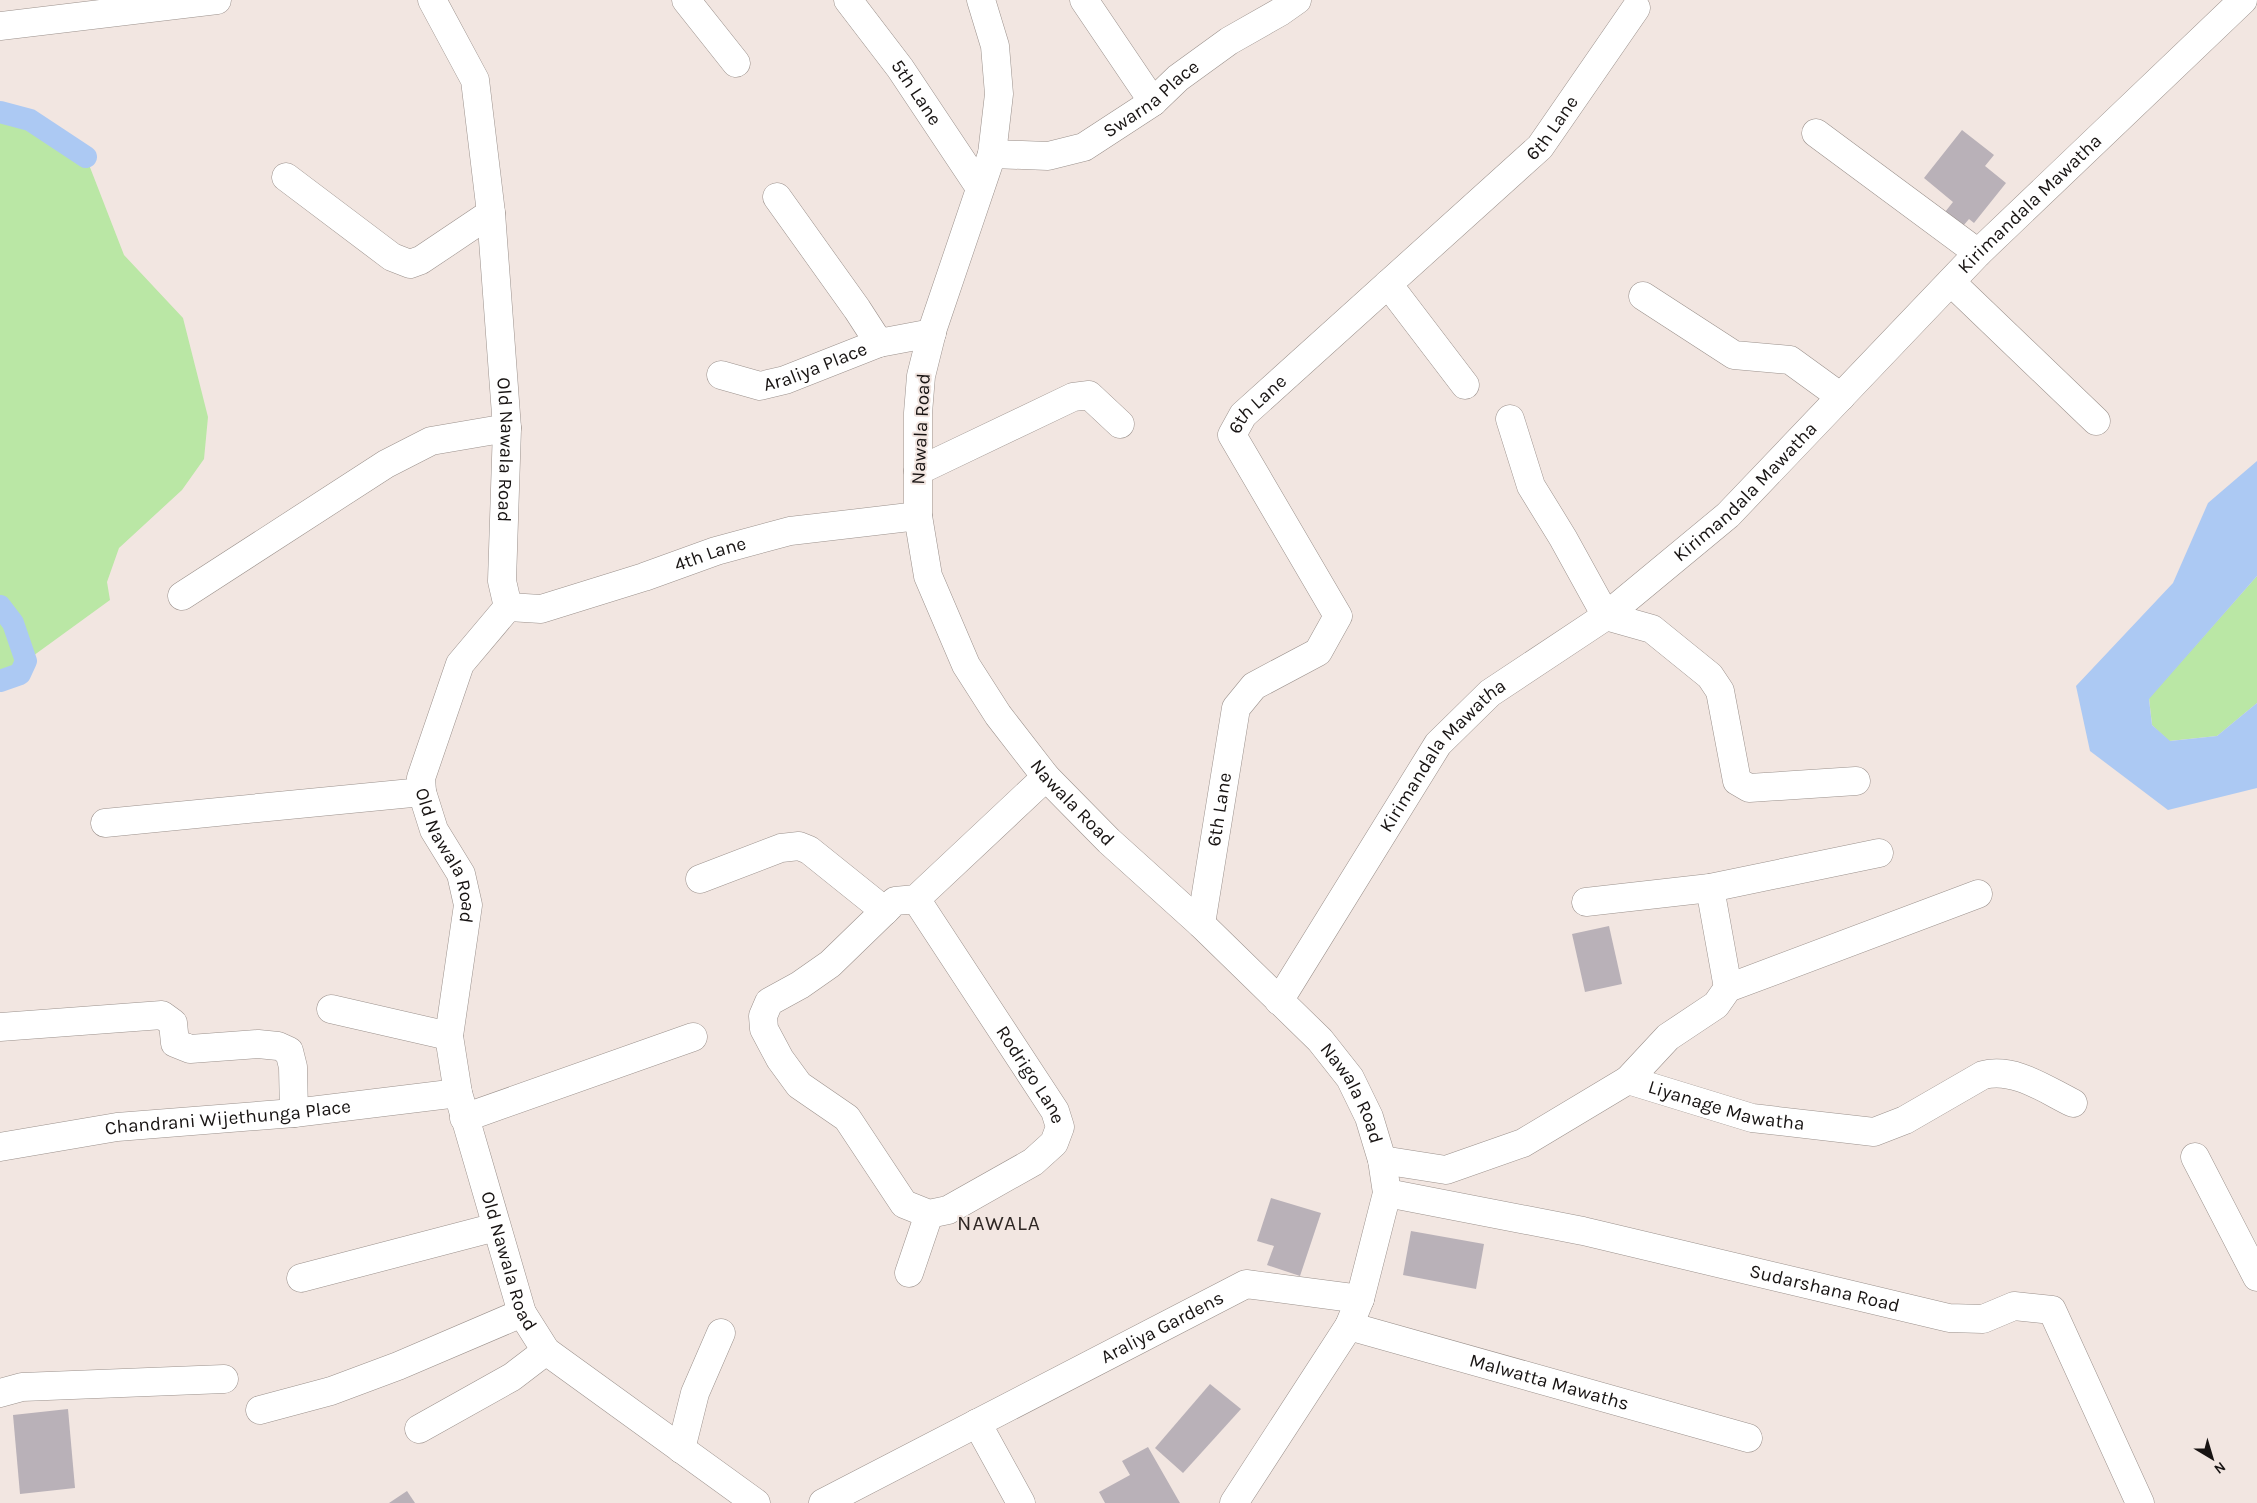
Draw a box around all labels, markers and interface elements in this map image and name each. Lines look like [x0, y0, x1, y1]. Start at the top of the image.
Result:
street label: 5th Lane [887, 55, 946, 130]
street label: Swarna Place [1099, 55, 1203, 142]
street label: 6th Lane [1522, 92, 1583, 165]
street label: Kirimandala Mawatha [1953, 130, 2106, 278]
street label: Araliya Place [761, 338, 870, 396]
street label: 6th Lane [1224, 370, 1291, 438]
street label: Nawala Road [907, 373, 935, 485]
street label: Old Nawala Road [492, 376, 518, 523]
street label: Kirimandala Mawatha [1669, 418, 1822, 566]
street label: 4th Lane [671, 532, 749, 576]
street label: Kirimandala Mawatha [1375, 675, 1510, 836]
street label: Nawala Road [1026, 755, 1119, 851]
street label: 6th Lane [1203, 771, 1236, 848]
street label: Old Nawala Road [410, 785, 479, 925]
street label: Rodrigo Lane [991, 1022, 1069, 1126]
street label: Nawala Road [1316, 1039, 1387, 1146]
street label: Liyanage Mawatha [1646, 1076, 1806, 1135]
street label: Chandrani Wijethunga Place [103, 1095, 352, 1140]
street label: Old Nawala Road [476, 1189, 541, 1335]
district label: NAWALA [957, 1211, 1041, 1235]
street label: Sudarshana Road [1747, 1260, 1902, 1317]
street label: Araliya Gardens [1097, 1287, 1227, 1368]
street label: Malwatta Mawaths [1467, 1349, 1632, 1415]
north arrow [2187, 1433, 2237, 1483]
text: N [2211, 1458, 2229, 1478]

